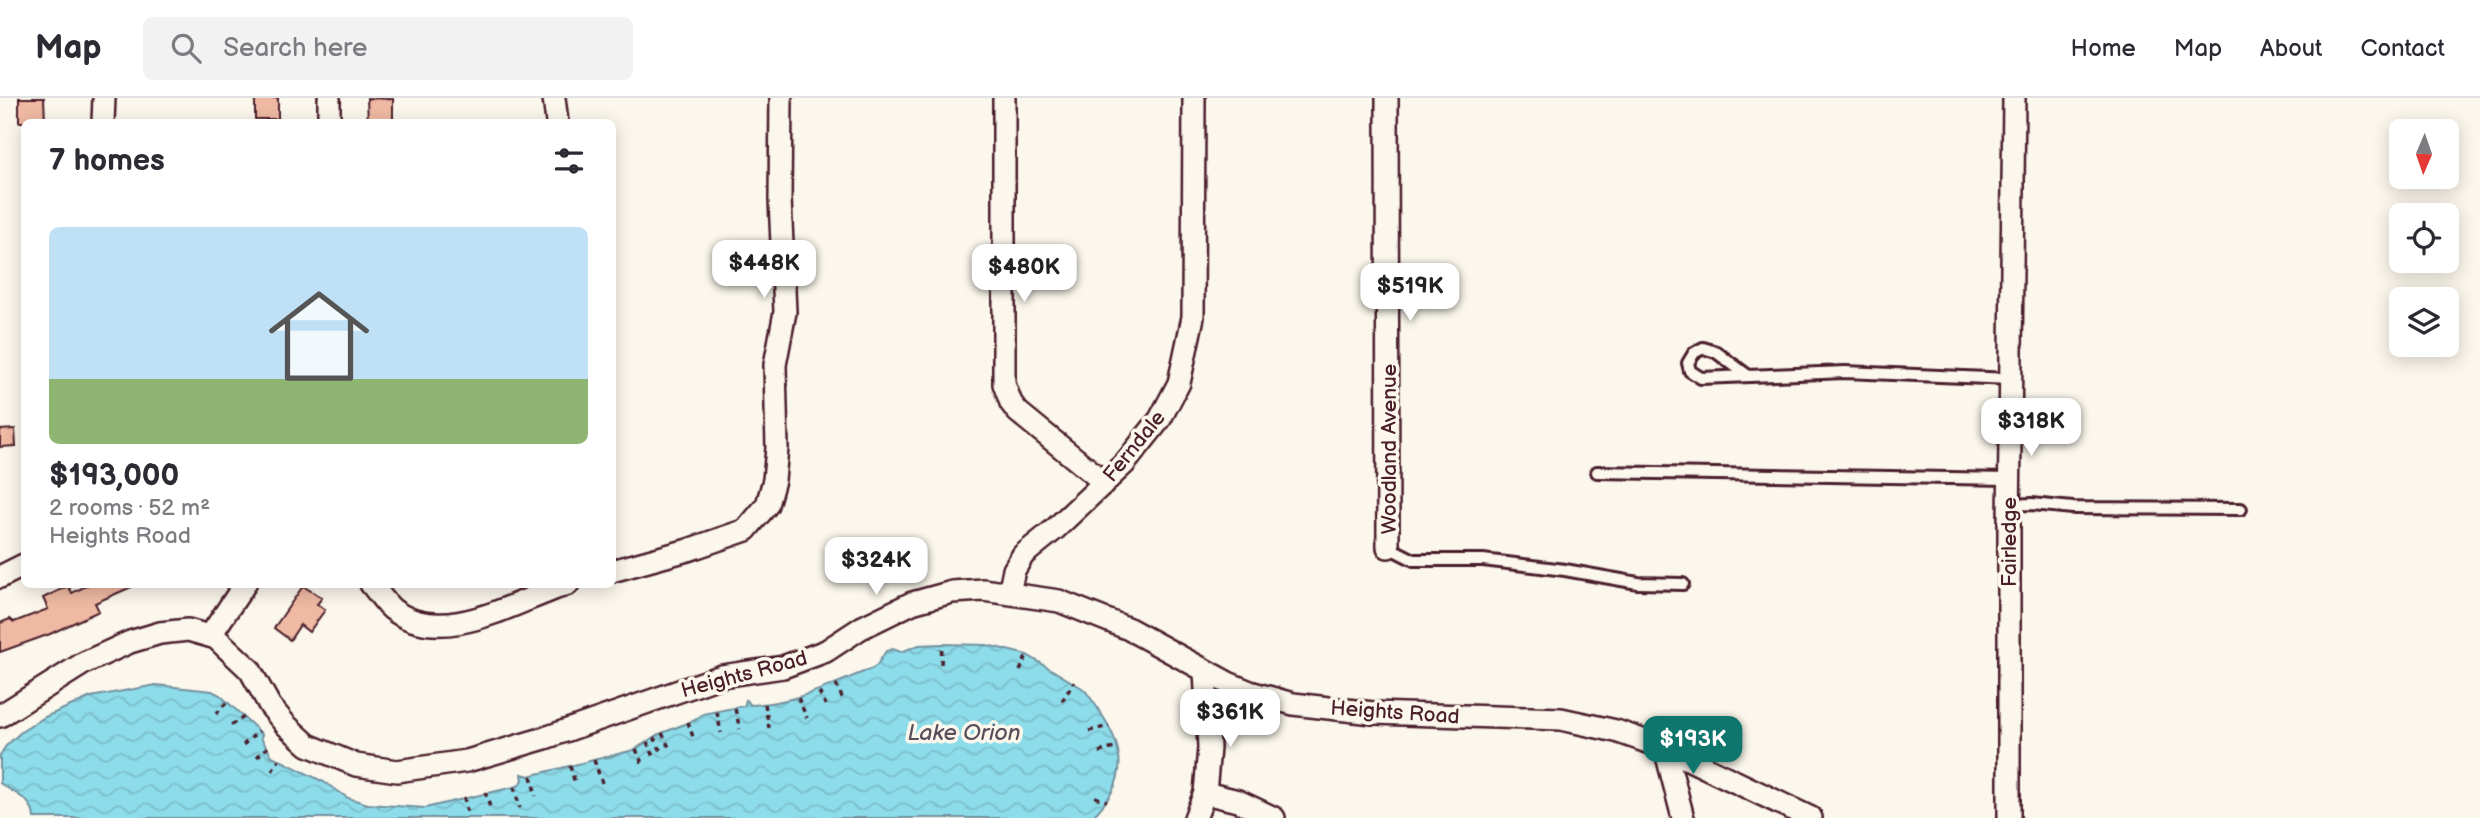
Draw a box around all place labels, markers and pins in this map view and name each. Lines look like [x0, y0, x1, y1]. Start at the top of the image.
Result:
pin: $448K [715, 240, 813, 300]
pin: $480K [975, 244, 1073, 304]
pin: $519K [1361, 264, 1459, 323]
pin: $318K [1982, 398, 2080, 458]
pin: $324K [827, 538, 925, 597]
pin: $361K [1181, 690, 1279, 749]
pin: $193K [1644, 716, 1742, 776]

